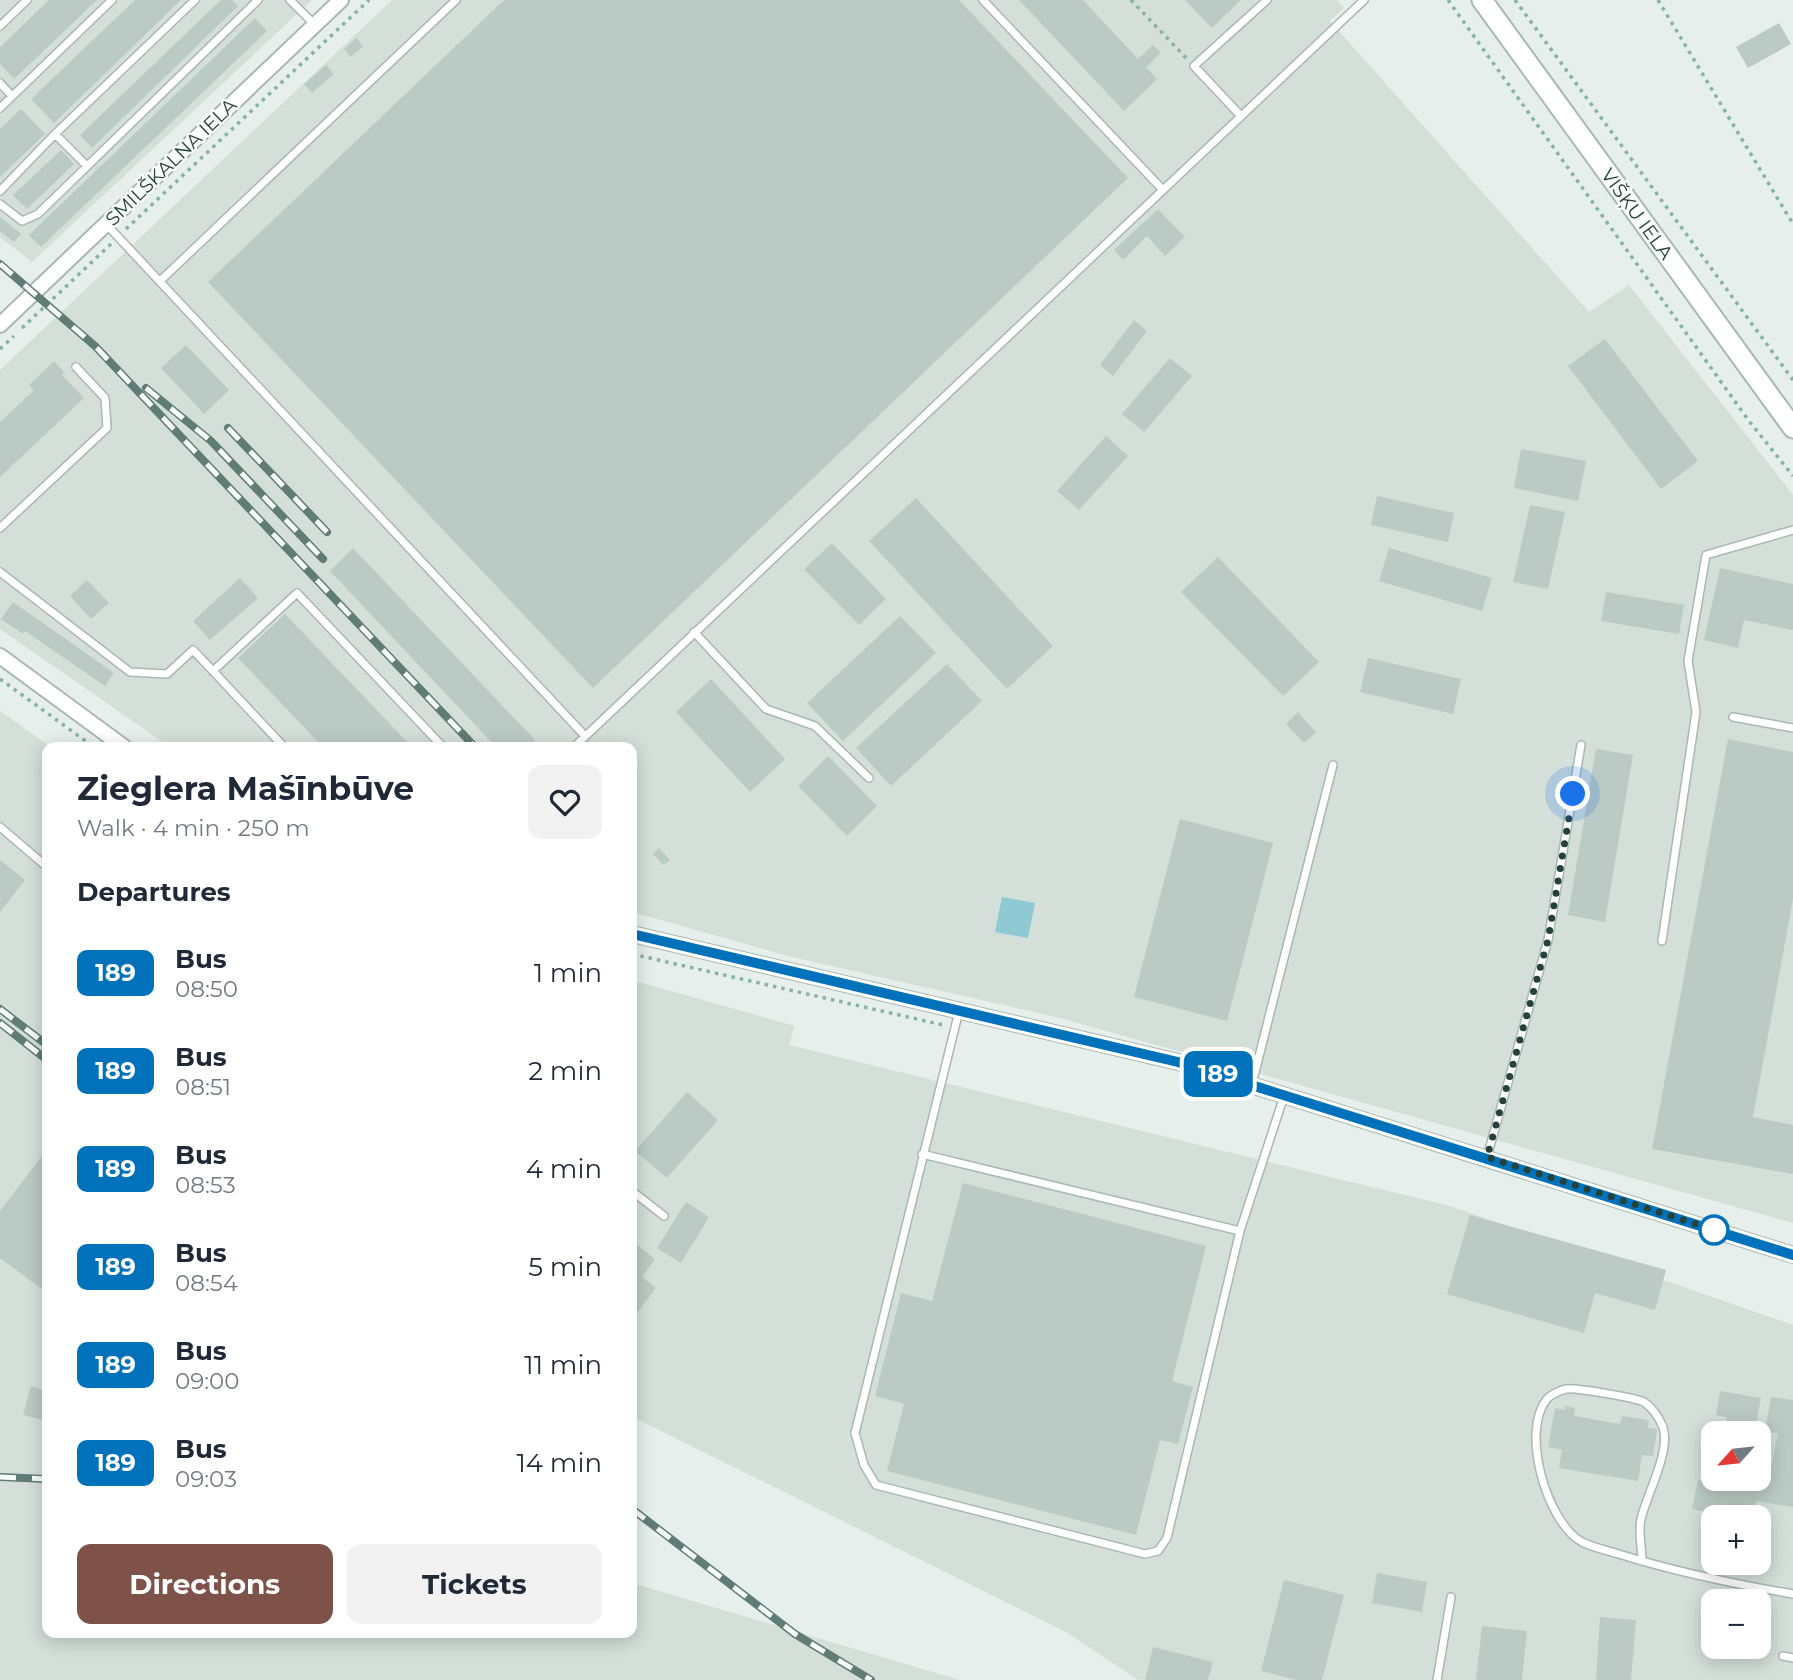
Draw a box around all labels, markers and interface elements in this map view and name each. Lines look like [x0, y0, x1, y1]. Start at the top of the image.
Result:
street label: SMILŠKALNA IELA [101, 93, 242, 231]
street label: VIŠĶU IELA [1595, 164, 1678, 265]
button: heart [528, 765, 602, 839]
text: Zieglera Mašīnbūve [77, 768, 414, 808]
your location [1555, 776, 1590, 811]
text: Walk · 4 min · 250 m [77, 814, 310, 842]
text: Departures [77, 876, 231, 908]
text: Bus [175, 943, 227, 975]
text: 1 min [534, 957, 602, 989]
text: 189 [95, 958, 136, 987]
text: 08:50 [175, 975, 238, 1003]
text: Bus [175, 1041, 227, 1073]
line badge: 189 [1178, 1051, 1258, 1097]
text: 2 min [528, 1055, 602, 1087]
text: 189 [95, 1056, 136, 1085]
text: 189 [1198, 1059, 1238, 1088]
text: 08:51 [175, 1073, 231, 1101]
text: Bus [175, 1139, 227, 1171]
text: 4 min [526, 1153, 602, 1185]
text: 189 [95, 1154, 136, 1183]
text: 08:53 [175, 1171, 236, 1199]
unlabelled marker [1699, 1215, 1729, 1245]
text: Bus [175, 1237, 227, 1269]
text: 5 min [528, 1251, 602, 1283]
text: 189 [95, 1252, 136, 1281]
text: 08:54 [175, 1269, 238, 1297]
text: Bus [175, 1335, 227, 1367]
text: 11 min [524, 1349, 602, 1381]
text: 189 [95, 1350, 136, 1379]
text: 09:00 [175, 1367, 240, 1395]
north arrow [1701, 1421, 1771, 1491]
map controls [1701, 1421, 1771, 1659]
text: Bus [175, 1433, 227, 1465]
text: 14 min [516, 1447, 602, 1479]
text: 189 [95, 1448, 136, 1477]
text: 09:03 [175, 1465, 237, 1493]
button: + [1701, 1505, 1771, 1575]
button: Directions [77, 1544, 333, 1624]
button: Tickets [347, 1544, 602, 1624]
button: − [1701, 1589, 1771, 1659]

